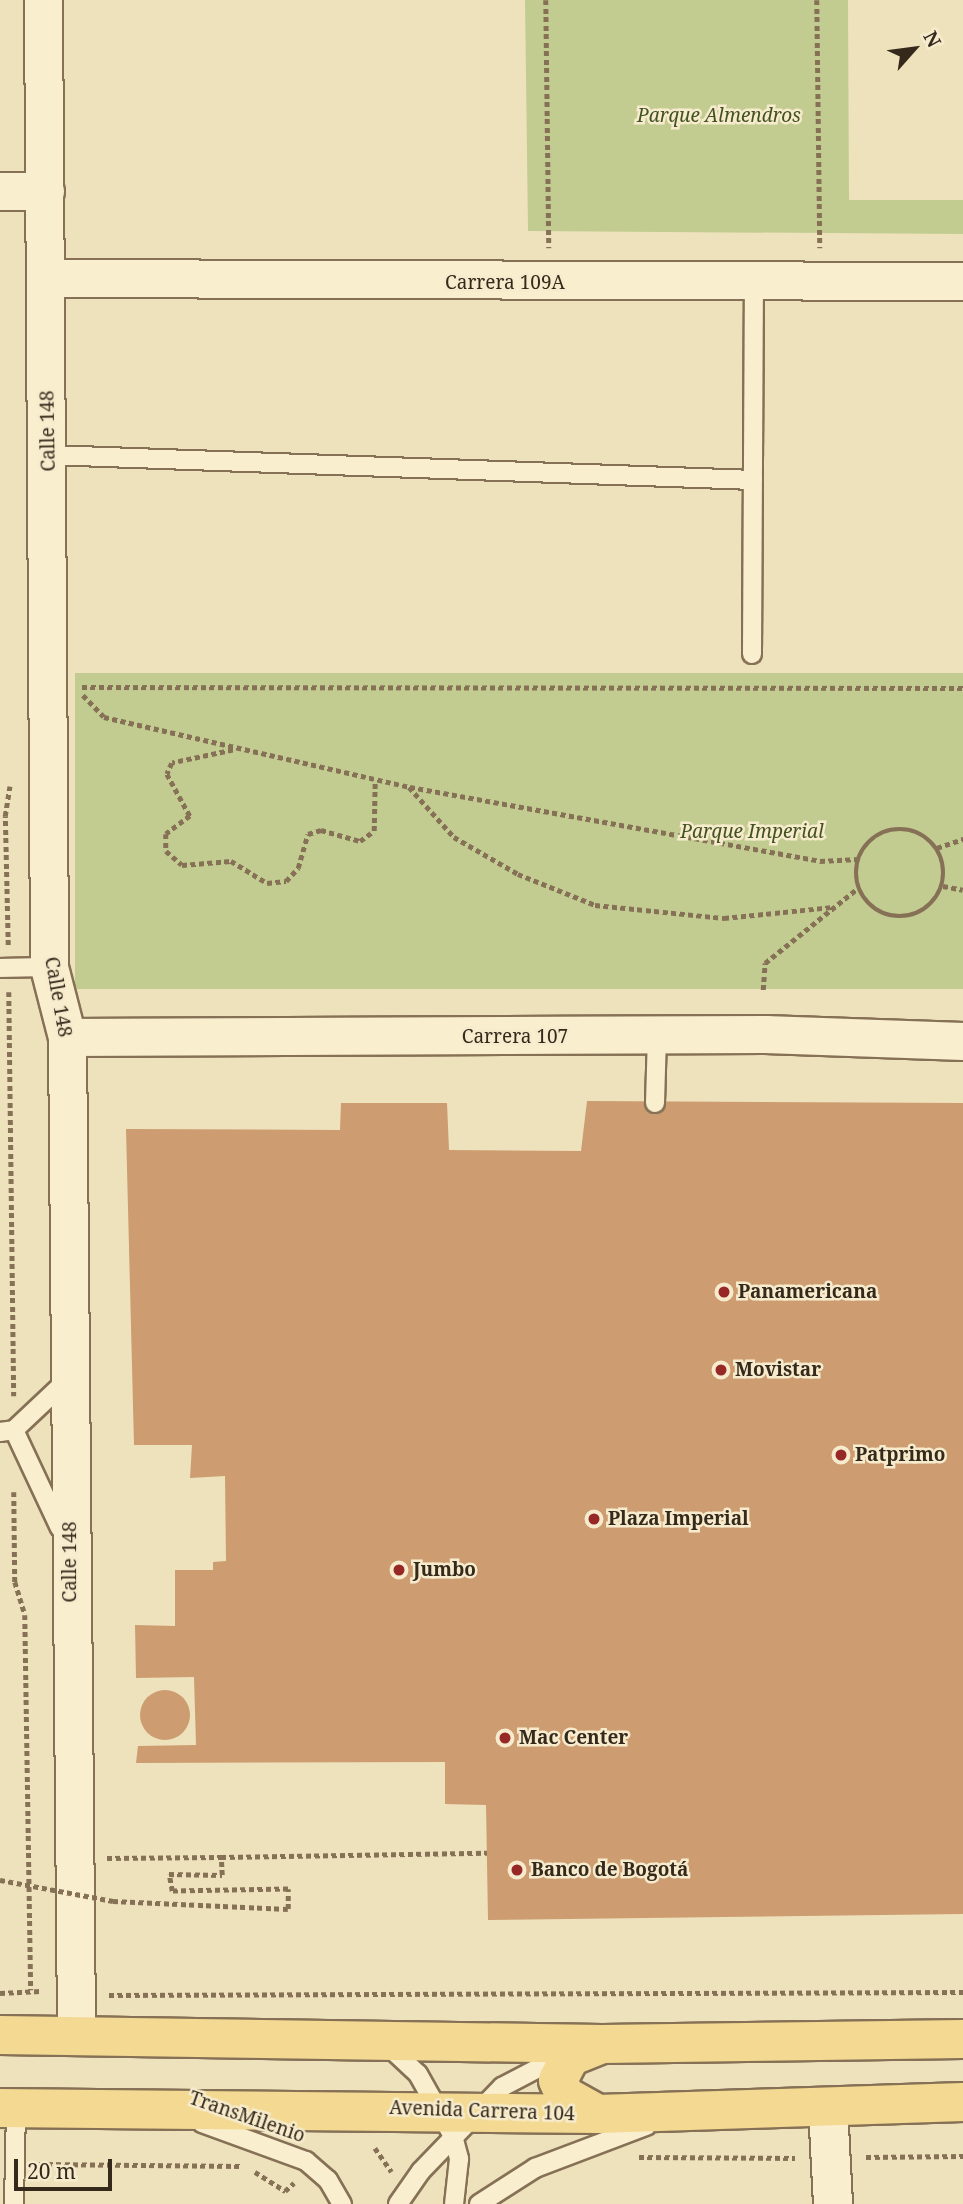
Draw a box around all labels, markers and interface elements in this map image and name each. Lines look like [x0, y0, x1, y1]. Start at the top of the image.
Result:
north arrow [879, 14, 949, 84]
text: N [918, 26, 948, 52]
park label: Parque Almendros [637, 105, 801, 127]
street label: Carrera 109A [445, 272, 565, 294]
street label: Calle 148 [36, 390, 60, 472]
park label: Parque Imperial [680, 821, 824, 843]
street label: Calle 148 [40, 955, 76, 1039]
street label: Carrera 107 [462, 1026, 568, 1048]
place label: Panamericana [738, 1281, 877, 1303]
marker: Panamericana [716, 1284, 732, 1300]
place label: Movistar [735, 1359, 821, 1381]
marker: Movistar [713, 1362, 729, 1378]
place label: Patprimo [855, 1444, 945, 1466]
marker: Patprimo [833, 1447, 849, 1463]
place label: Plaza Imperial [608, 1508, 749, 1530]
marker: Plaza Imperial [586, 1511, 602, 1527]
street label: Calle 148 [59, 1521, 81, 1603]
place label: Jumbo [413, 1559, 476, 1581]
marker: Jumbo [391, 1562, 407, 1578]
place label: Mac Center [519, 1727, 628, 1749]
marker: Mac Center [497, 1730, 513, 1746]
place label: Banco de Bogotá [531, 1859, 688, 1881]
marker: Banco de Bogotá [509, 1862, 525, 1878]
street label: TransMilenio [186, 2087, 308, 2147]
street label: Avenida Carrera 104 [389, 2096, 575, 2126]
scale bar [18, 2144, 116, 2188]
text: 20 m [27, 2157, 76, 2185]

